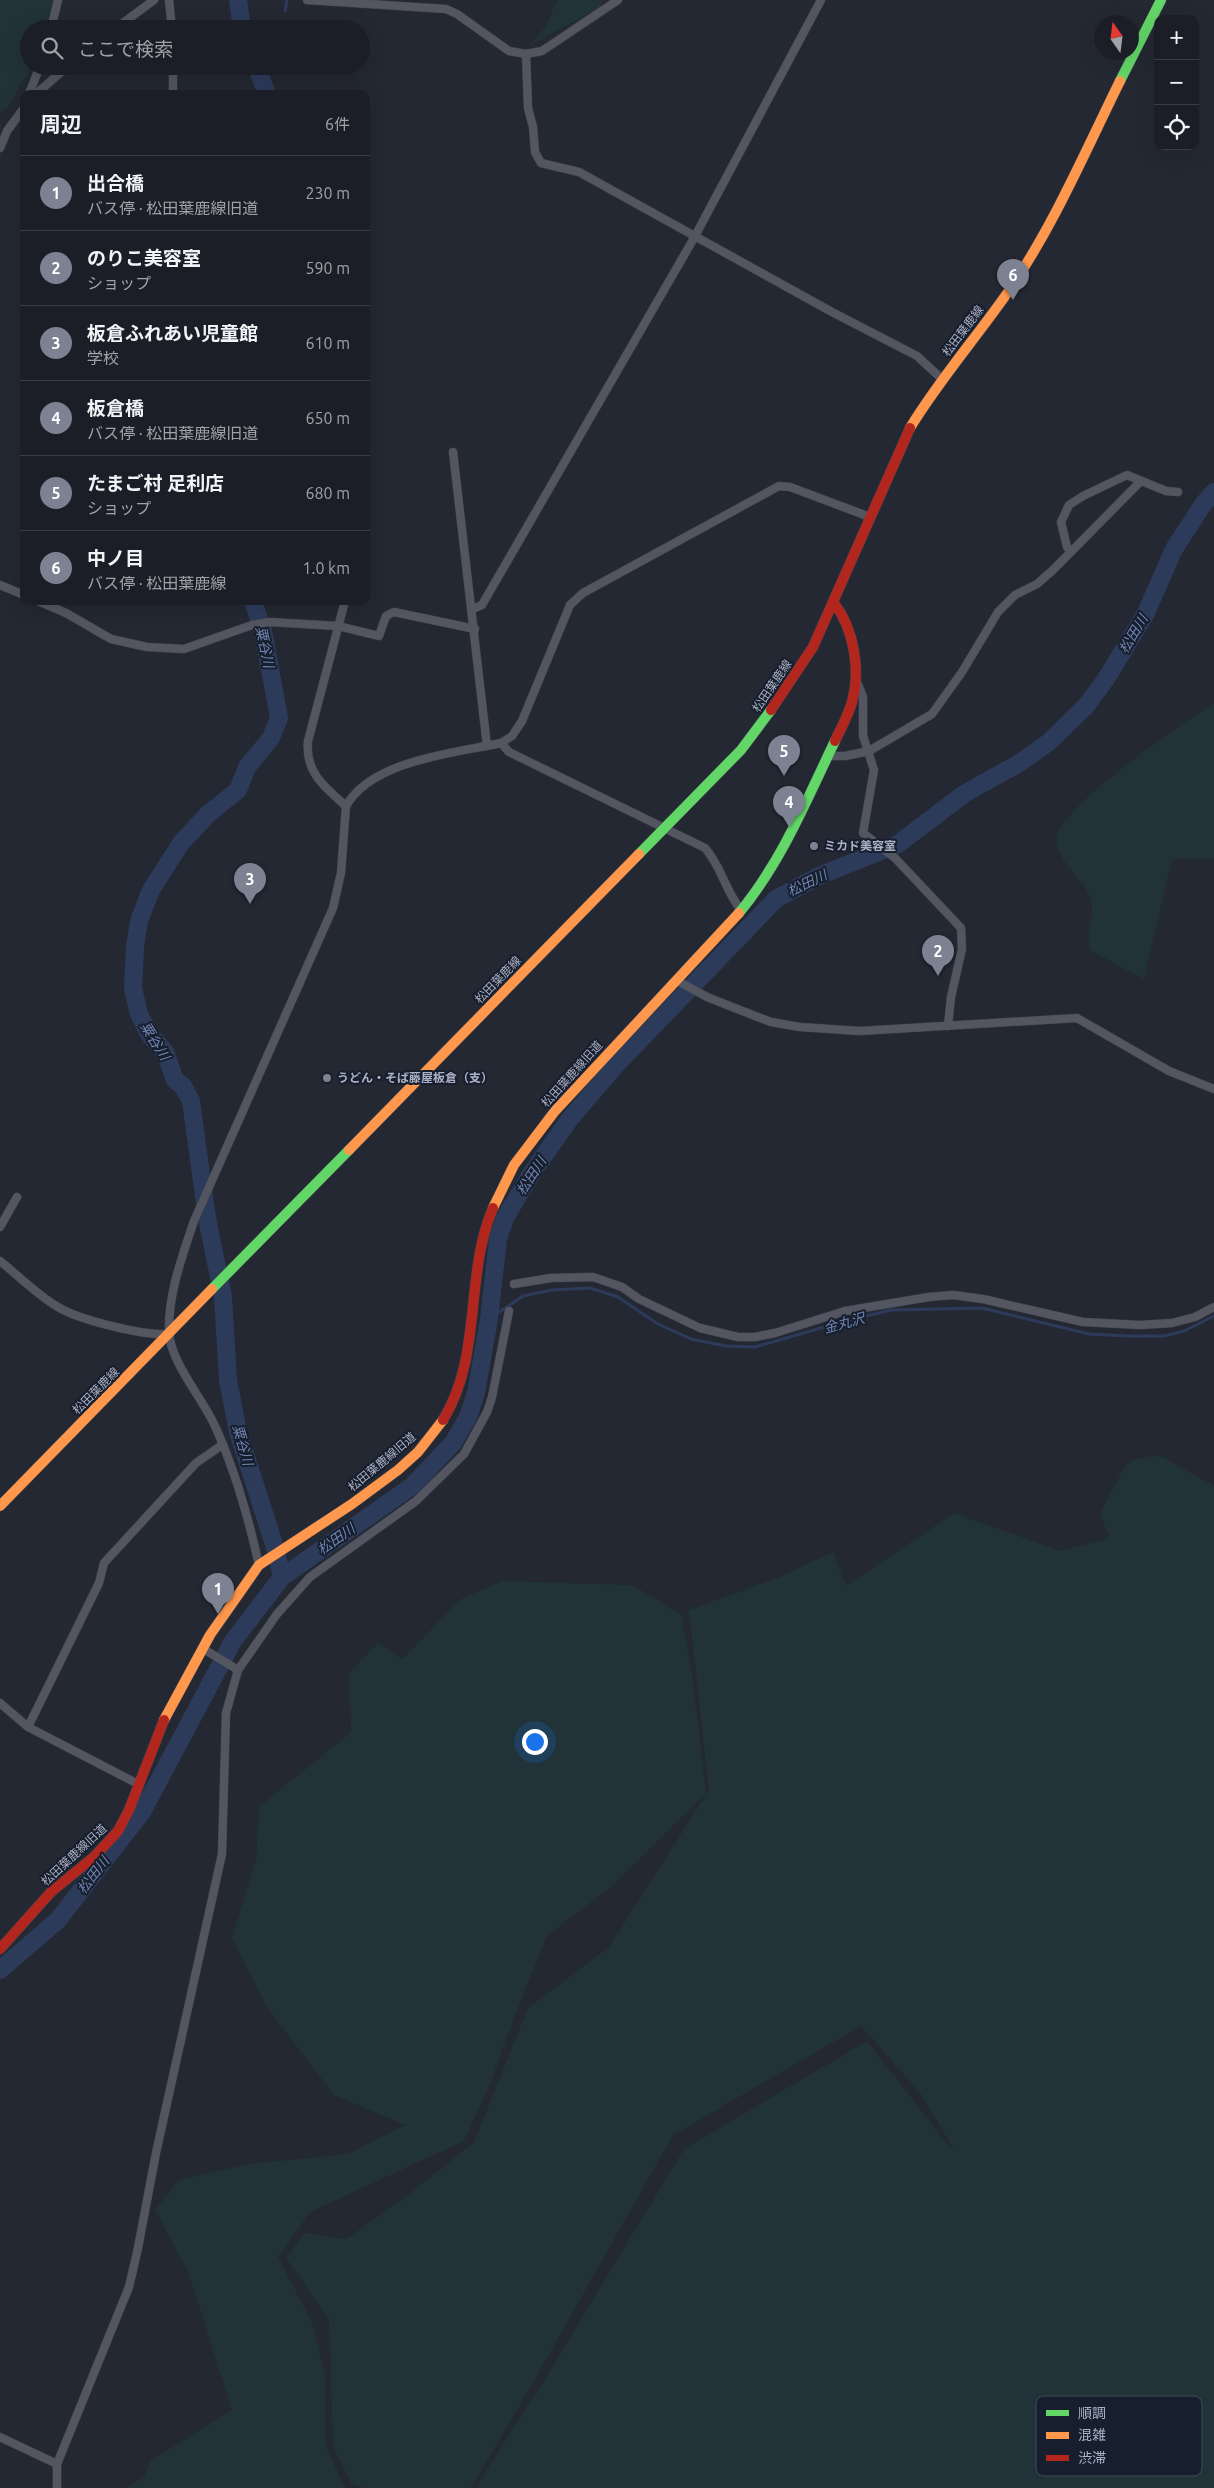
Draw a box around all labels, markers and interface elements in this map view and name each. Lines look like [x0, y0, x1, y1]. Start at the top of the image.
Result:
north arrow [1094, 15, 1139, 60]
map controls [1154, 15, 1199, 150]
button: + [1154, 15, 1199, 60]
search box [20, 20, 370, 75]
icon: search [38, 34, 66, 62]
text: ここで検索 [78, 38, 173, 60]
button: − [1154, 60, 1199, 105]
button: locate [1154, 105, 1199, 150]
text: 周辺 [40, 112, 82, 136]
text: 6件 [325, 115, 350, 133]
text: 出合橋 [87, 172, 144, 194]
text: 1 [51, 184, 61, 202]
text: 230 m [305, 184, 350, 202]
text: バス停 · 松田葉鹿線旧道 [87, 199, 258, 217]
text: のりこ美容室 [87, 247, 201, 269]
text: 2 [51, 259, 61, 277]
text: 590 m [305, 259, 350, 277]
pin: 6 [997, 259, 1029, 300]
text: ショップ [87, 274, 151, 292]
street label: 松田葉鹿線 [939, 303, 986, 359]
text: 板倉ふれあい児童館 [87, 322, 258, 344]
text: 3 [51, 334, 61, 352]
text: 610 m [305, 334, 350, 352]
text: 学校 [87, 349, 119, 367]
text: 板倉橋 [87, 397, 144, 419]
text: 4 [51, 409, 61, 427]
text: 650 m [305, 409, 350, 427]
text: バス停 · 松田葉鹿線旧道 [87, 424, 258, 442]
text: たまご村 足利店 [87, 472, 224, 494]
text: 5 [51, 484, 61, 502]
text: 680 m [305, 484, 350, 502]
text: ショップ [87, 499, 151, 517]
text: 中ノ目 [87, 547, 144, 569]
text: 6 [51, 559, 61, 577]
text: 1.0 km [302, 559, 350, 577]
text: バス停 · 松田葉鹿線 [87, 574, 226, 592]
water label: 松田川 [1115, 610, 1152, 656]
water label: 粟谷川 [253, 625, 278, 671]
street label: 松田葉鹿線 [749, 657, 794, 714]
pin: 5 [768, 735, 800, 776]
pin: 4 [773, 786, 805, 827]
place label: ミカド美容室 [824, 839, 896, 852]
marker: ミカド美容室 [808, 840, 820, 852]
pin: 3 [234, 863, 266, 904]
water label: 松田川 [785, 866, 831, 899]
pin: 2 [922, 935, 954, 976]
street label: 松田葉鹿線 [472, 954, 523, 1006]
water label: 粟谷川 [137, 1019, 174, 1065]
street label: 松田葉鹿線旧道 [539, 1038, 605, 1109]
place label: うどん・そば藤屋板倉（支） [337, 1071, 493, 1084]
marker: うどん・そば藤屋板倉（支） [321, 1072, 333, 1084]
water label: 松田川 [513, 1152, 550, 1198]
water label: 金丸沢 [822, 1309, 868, 1336]
street label: 松田葉鹿線 [70, 1365, 121, 1416]
water label: 粟谷川 [230, 1423, 257, 1469]
street label: 松田葉鹿線旧道 [345, 1430, 418, 1494]
water label: 松田川 [314, 1519, 359, 1558]
pin: 1 [202, 1573, 234, 1614]
your location [522, 1729, 548, 1755]
street label: 松田葉鹿線旧道 [39, 1821, 109, 1888]
water label: 松田川 [74, 1852, 113, 1896]
legend [1036, 2396, 1202, 2476]
text: 順調 [1078, 2405, 1106, 2421]
text: 混雑 [1078, 2427, 1106, 2443]
text: 渋滞 [1078, 2450, 1106, 2466]

